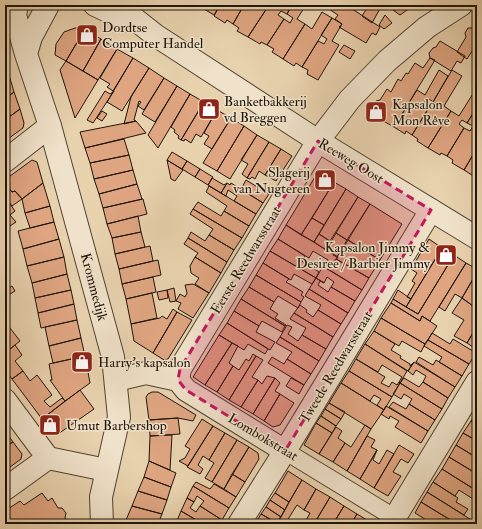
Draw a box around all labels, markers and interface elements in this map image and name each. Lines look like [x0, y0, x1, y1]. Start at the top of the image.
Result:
place label: Dordtse Computer Handel [102, 19, 204, 53]
shop icon: Dordtse Computer Handel [74, 22, 100, 48]
place label: Banketbakkerij vd Breggen [223, 93, 307, 126]
shop icon: Banketbakkerij vd Breggen [196, 96, 222, 122]
place label: Kapsalon Mon Rêve [392, 96, 450, 129]
shop icon: Kapsalon Mon Rêve [363, 99, 389, 125]
street label: Reeweg Oost [315, 135, 387, 187]
place label: Slagerij van Nugteren [232, 164, 310, 197]
shop icon: Slagerij van Nugteren [312, 167, 338, 193]
street label: Eerste Reedwarsstraat [207, 203, 285, 317]
place label: Kapsalon Jimmy & Desiree / Barbier Jimmy [296, 239, 431, 273]
shop icon: Kapsalon Jimmy & Desiree / Barbier Jimmy [433, 242, 459, 268]
street label: Krommedijk [77, 251, 111, 323]
street label: Tweede Reedwarsstraat [296, 307, 377, 426]
shop icon: Harry's kapsalon [69, 349, 95, 375]
place label: Harry's kapsalon [98, 354, 191, 372]
street label: Lombokstraat [225, 410, 301, 465]
shop icon: Umut Barbershop [37, 412, 63, 438]
place label: Umut Barbershop [66, 417, 167, 435]

